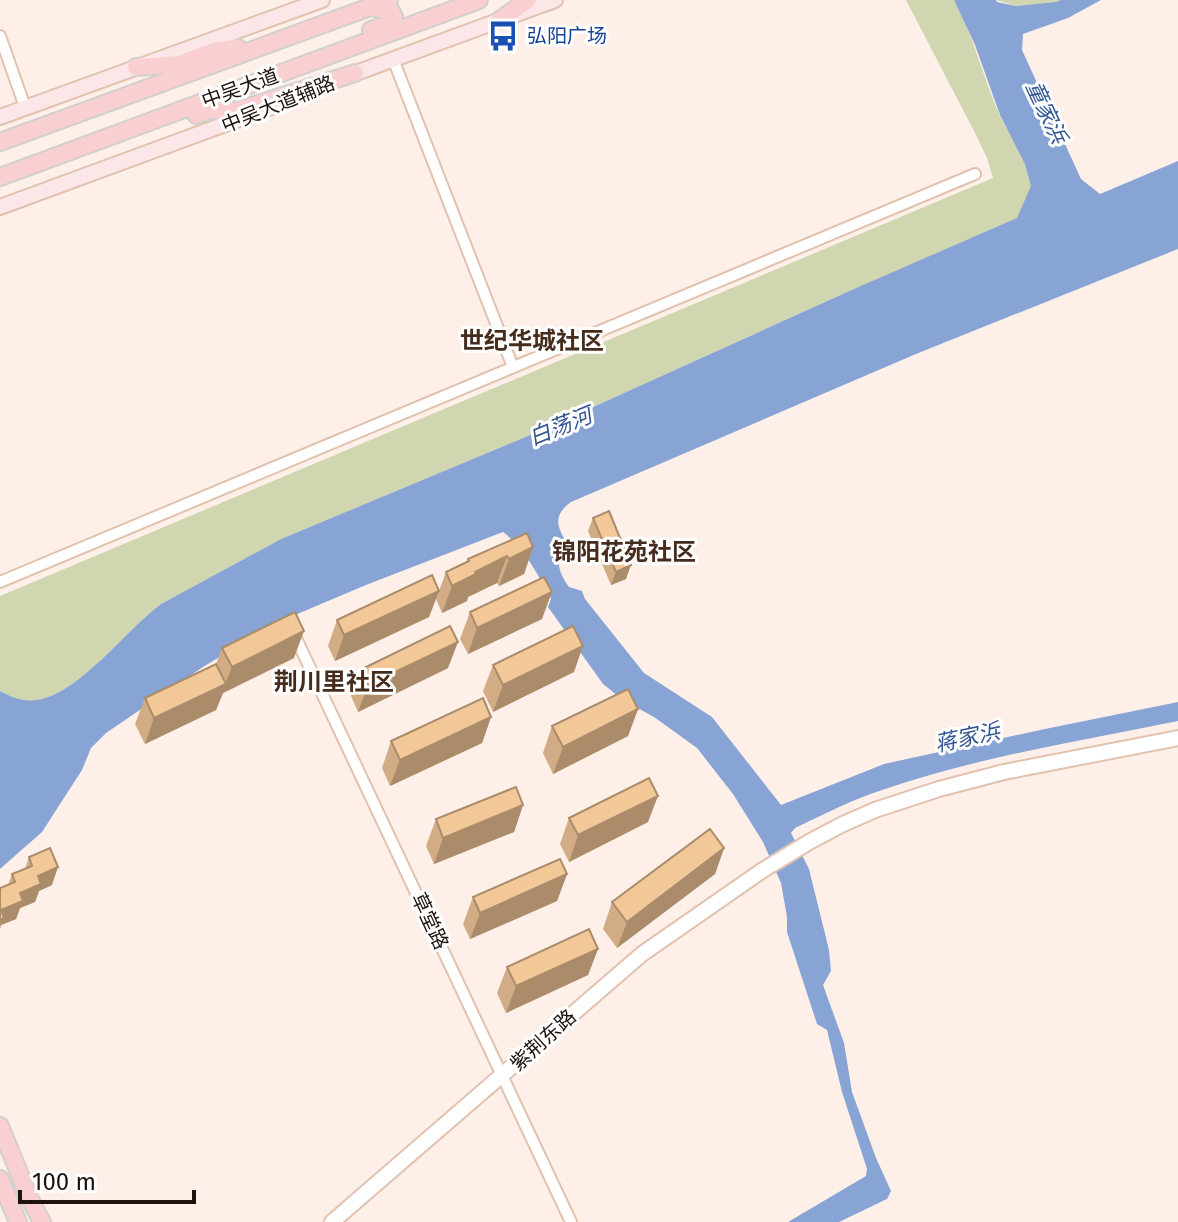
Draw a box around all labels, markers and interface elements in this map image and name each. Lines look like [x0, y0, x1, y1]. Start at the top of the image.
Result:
bus stop icon: 弘阳广场 [486, 19, 520, 53]
place label: 弘阳广场 [527, 24, 607, 48]
street label: 中吴大道 [198, 63, 282, 113]
street label: 中吴大道辅路 [218, 70, 338, 138]
water label: 童家浜 [1020, 77, 1074, 150]
district label: 世纪华城社区 [460, 327, 604, 355]
water label: 白荡河 [525, 400, 600, 451]
district label: 锦阳花苑社区 [552, 538, 696, 566]
district label: 荆川里社区 [274, 668, 394, 696]
water label: 蒋家浜 [932, 717, 1004, 758]
street label: 草堂路 [406, 889, 454, 953]
street label: 紫荆东路 [505, 1004, 581, 1076]
scale bar [20, 1154, 194, 1204]
text: 100 m [32, 1168, 96, 1196]

